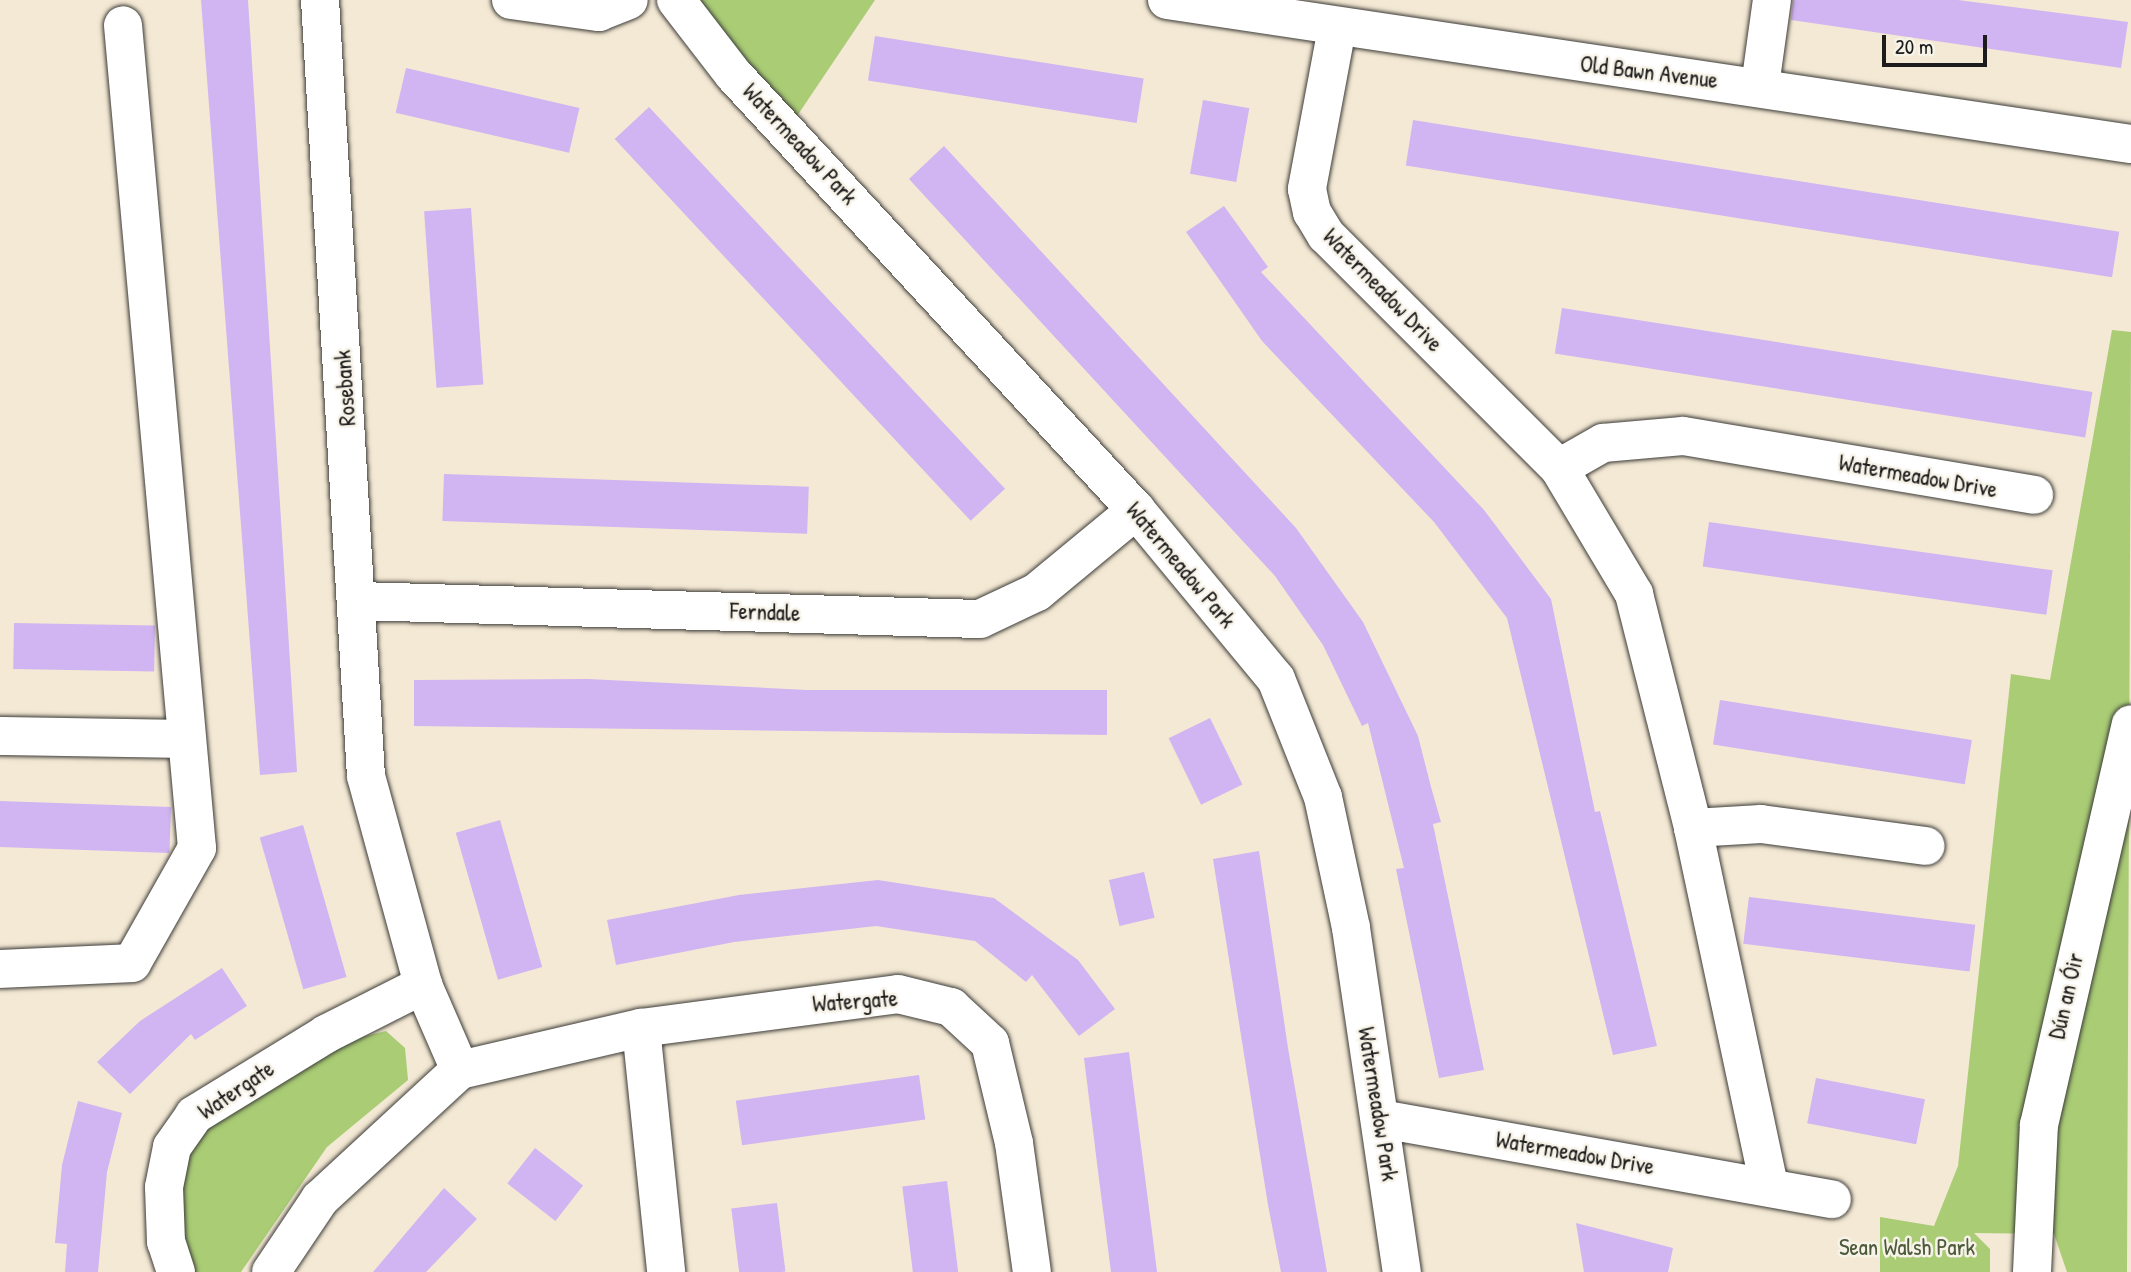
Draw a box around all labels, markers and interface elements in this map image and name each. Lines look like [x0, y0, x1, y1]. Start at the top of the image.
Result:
scale bar [1886, 21, 1991, 65]
text: 20 m [1895, 32, 1933, 61]
street label: Old Bawn Avenue [1579, 50, 1719, 94]
street label: Watermeadow Park [737, 78, 863, 210]
street label: Watermeadow Drive [1317, 223, 1449, 357]
street label: Rosebank [329, 349, 361, 427]
street label: Watermeadow Drive [1837, 448, 1999, 504]
street label: Watermeadow Park [1120, 497, 1242, 633]
street label: Ferndale [729, 597, 801, 627]
street label: Dún an Óir [2043, 950, 2089, 1042]
street label: Watergate [811, 984, 899, 1018]
street label: Watermeadow Park [1352, 1025, 1404, 1183]
street label: Watergate [193, 1055, 279, 1125]
street label: Watermeadow Drive [1494, 1125, 1656, 1181]
park label: Sean Walsh Park [1839, 1233, 1975, 1261]

